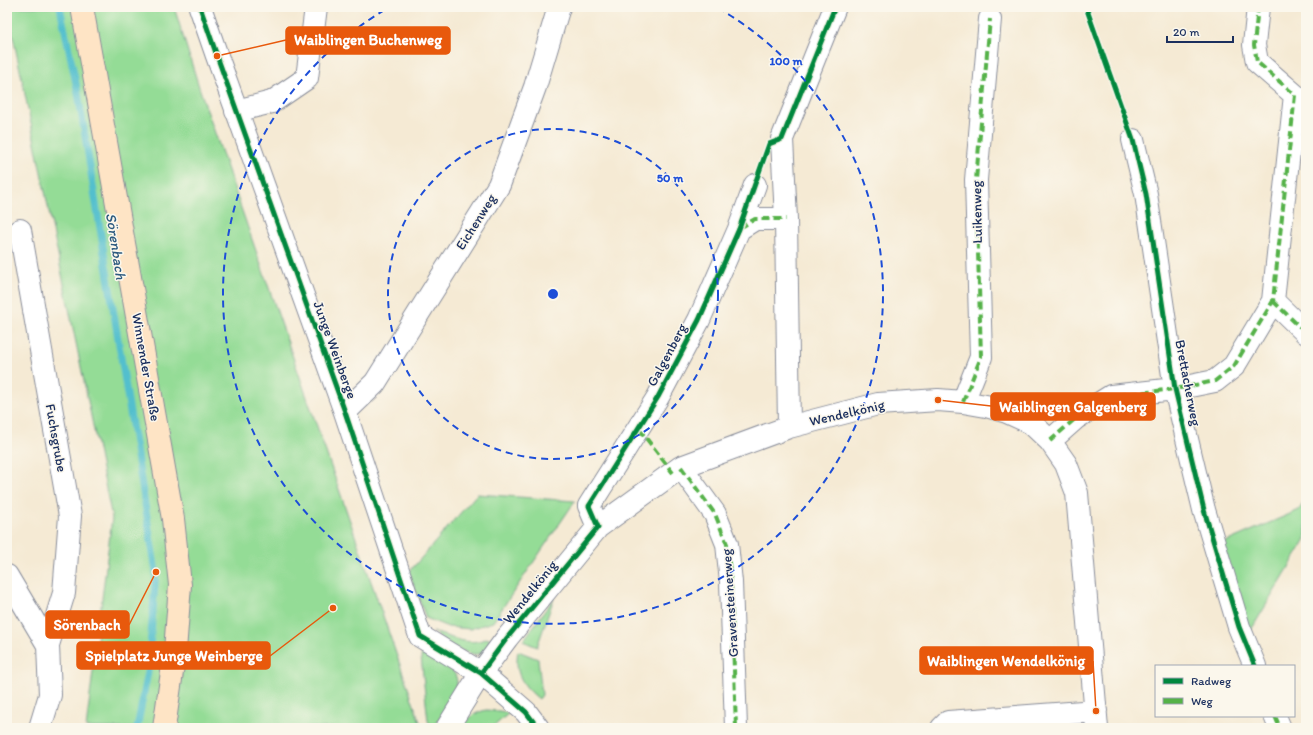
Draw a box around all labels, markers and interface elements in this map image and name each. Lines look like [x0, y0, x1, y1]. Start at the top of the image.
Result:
scale bar [1167, 18, 1233, 44]
text: 20 m [1173, 25, 1200, 39]
callout: Waiblingen Buchenweg [286, 27, 450, 54]
text: Waiblingen Buchenweg [294, 31, 442, 50]
text: 100 m [769, 54, 803, 68]
text: 50 m [657, 171, 684, 185]
street label: Luikenweg [968, 179, 986, 244]
street label: Eichenweg [452, 190, 500, 253]
water label: Sörenbach [102, 211, 130, 281]
centre of rings [546, 287, 560, 301]
street label: Junge Weinberge [309, 299, 361, 401]
street label: Winnender Straße [128, 312, 164, 423]
street label: Galgenberg [643, 320, 691, 390]
street label: Brettacherweg [1171, 338, 1205, 428]
callout: Waiblingen Galgenberg [991, 393, 1155, 420]
street label: Wendelkönig [808, 396, 887, 430]
text: Waiblingen Galgenberg [999, 398, 1147, 417]
street label: Fuchsgrube [42, 403, 70, 474]
street label: Gravensteinerweg [718, 547, 742, 658]
street label: Wendelkönig [499, 556, 561, 627]
callout: Sörenbach [46, 611, 129, 638]
text: Sörenbach [53, 616, 121, 634]
callout: Spielplatz Junge Weinberge [77, 642, 270, 669]
text: Spielplatz Junge Weinberge [85, 647, 263, 666]
callout: Waiblingen Wendelkönig [920, 647, 1093, 674]
text: Waiblingen Wendelkönig [927, 652, 1085, 671]
legend [1155, 665, 1295, 717]
text: Radweg [1191, 674, 1232, 688]
text: Weg [1191, 694, 1214, 708]

